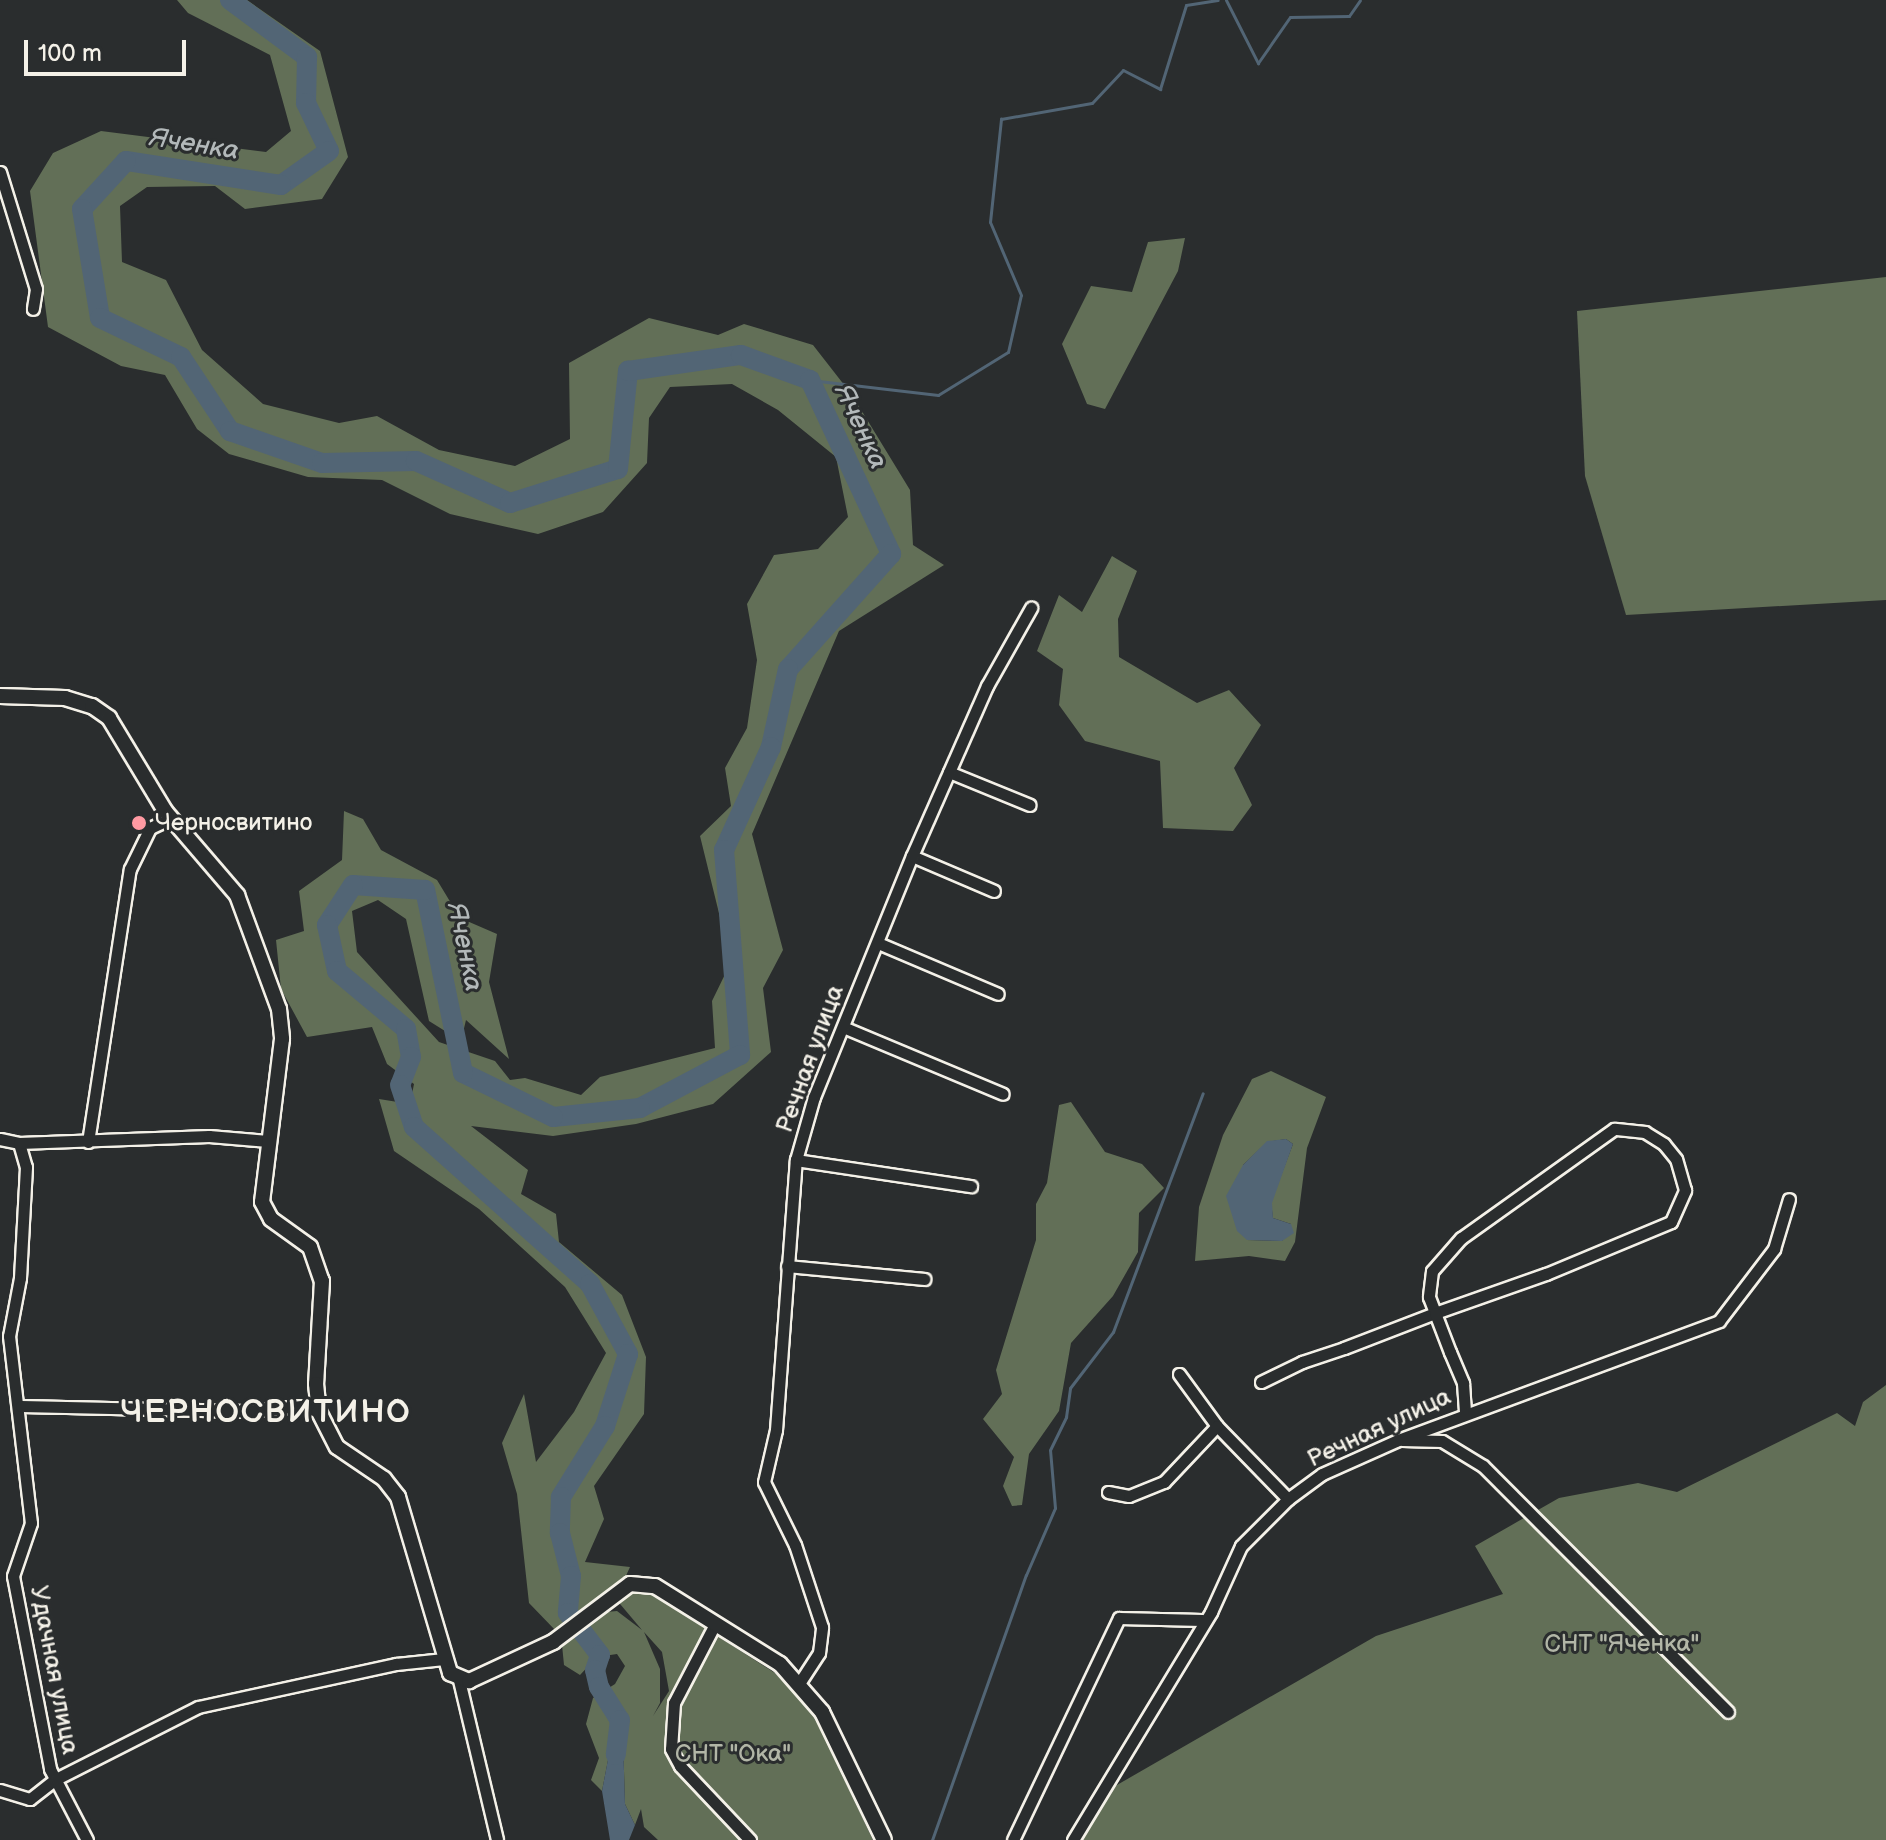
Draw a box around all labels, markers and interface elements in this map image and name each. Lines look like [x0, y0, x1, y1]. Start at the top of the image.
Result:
scale bar [28, 24, 190, 74]
text: 100 m [38, 39, 102, 68]
water label: Яченка [147, 123, 241, 167]
water label: Яченка [827, 380, 893, 474]
place label: Черносвитино [155, 809, 312, 837]
marker: Черносвитино [130, 814, 148, 832]
water label: Яченка [439, 900, 489, 994]
street label: Речная улица [770, 981, 850, 1137]
street label: Речная улица [1303, 1382, 1455, 1474]
district label: ЧЕРНОСВИТИНО [120, 1394, 412, 1432]
street label: Удачная улица [24, 1583, 84, 1757]
park label: СНТ "Яченка" [1544, 1630, 1700, 1658]
park label: СНТ "Ока" [675, 1740, 791, 1768]

